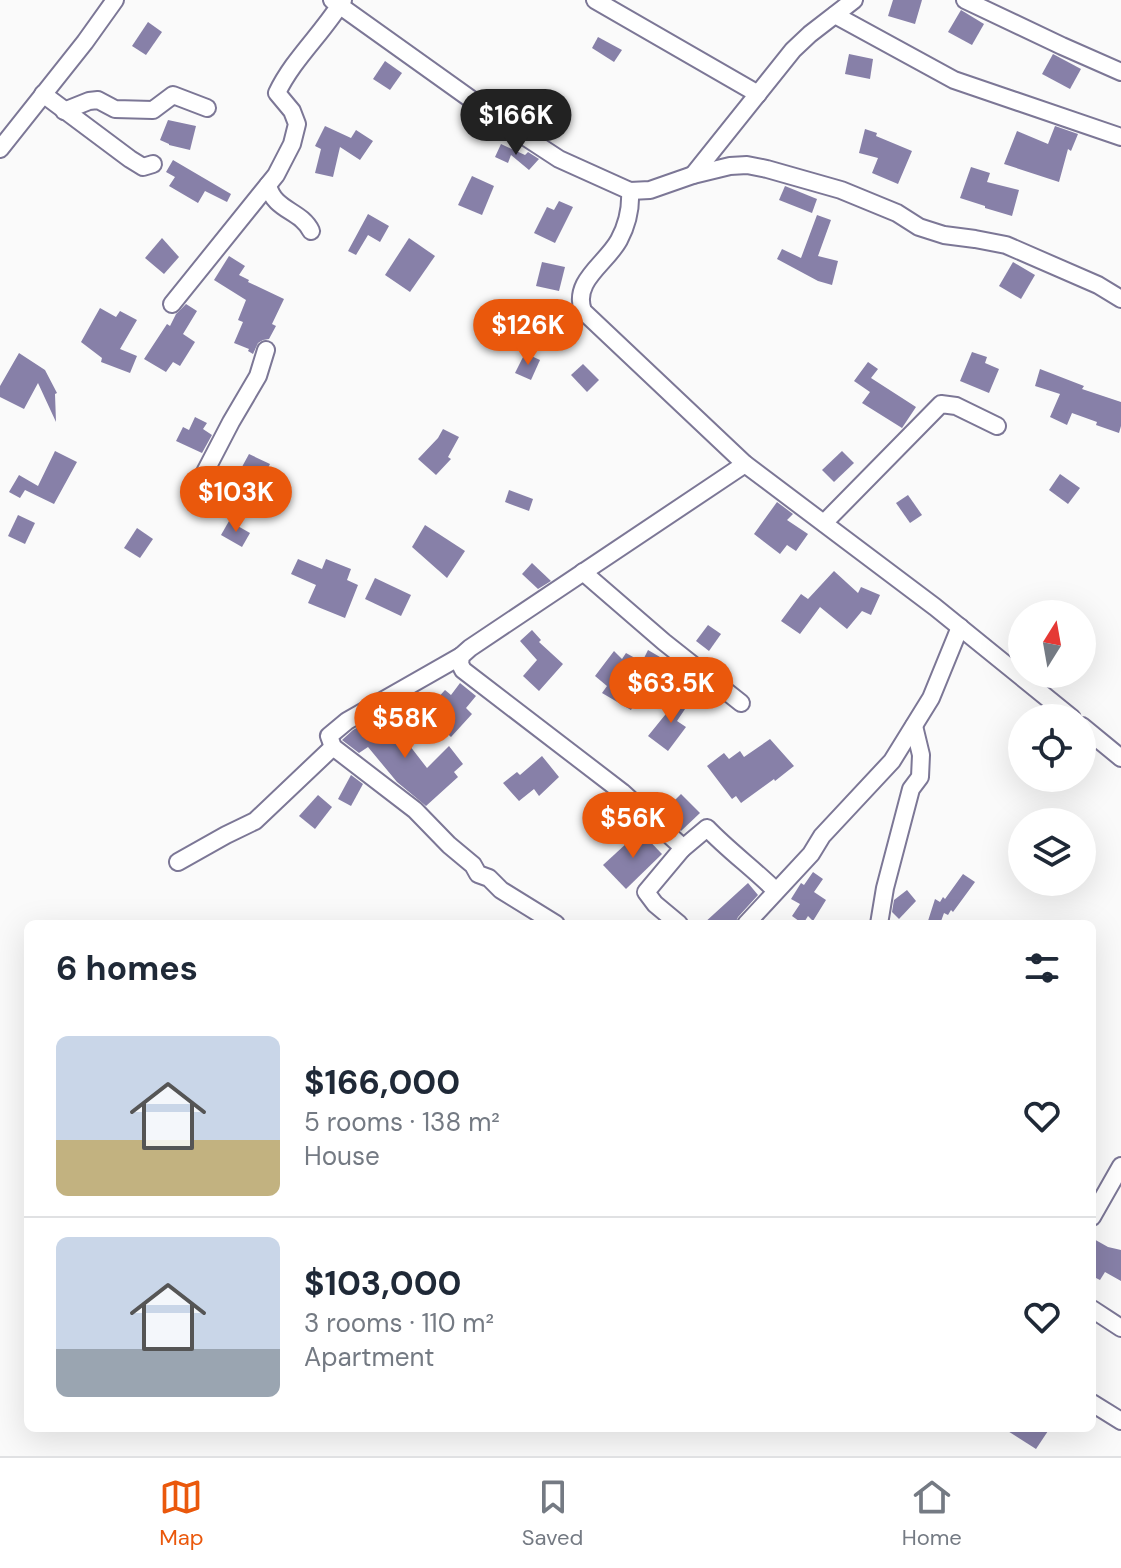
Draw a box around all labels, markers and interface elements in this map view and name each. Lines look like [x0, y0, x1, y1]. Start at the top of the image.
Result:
pin: $166K [460, 89, 572, 157]
text: $166K [478, 98, 554, 132]
pin: $126K [472, 299, 584, 367]
text: $126K [491, 308, 565, 342]
pin: $103K [180, 466, 292, 534]
text: $103K [198, 475, 274, 509]
north arrow [1008, 600, 1096, 688]
map controls [1008, 600, 1096, 896]
pin: $63.5K [606, 657, 736, 725]
text: $63.5K [627, 666, 715, 700]
pin: $58K [358, 692, 452, 760]
text: $58K [372, 701, 438, 735]
button: locate [1008, 704, 1096, 792]
pin: $56K [586, 792, 680, 860]
text: $56K [600, 801, 666, 835]
button: layers [1008, 808, 1096, 896]
text: 6 homes [56, 946, 198, 991]
icon: filters [1020, 946, 1064, 990]
text: $166,000 [304, 1060, 460, 1105]
icon: home [120, 1068, 216, 1164]
icon: heart [1020, 1094, 1064, 1138]
text: 5 rooms · 138 m² [304, 1105, 500, 1139]
text: House [304, 1139, 380, 1173]
text: $103,000 [304, 1261, 462, 1306]
icon: home [120, 1269, 216, 1365]
icon: heart [1020, 1295, 1064, 1339]
text: 3 rooms · 110 m² [304, 1306, 494, 1340]
text: Apartment [304, 1340, 435, 1374]
tab: Map [159, 1475, 203, 1552]
tab: Saved [522, 1475, 583, 1552]
tab: Home [902, 1475, 962, 1552]

